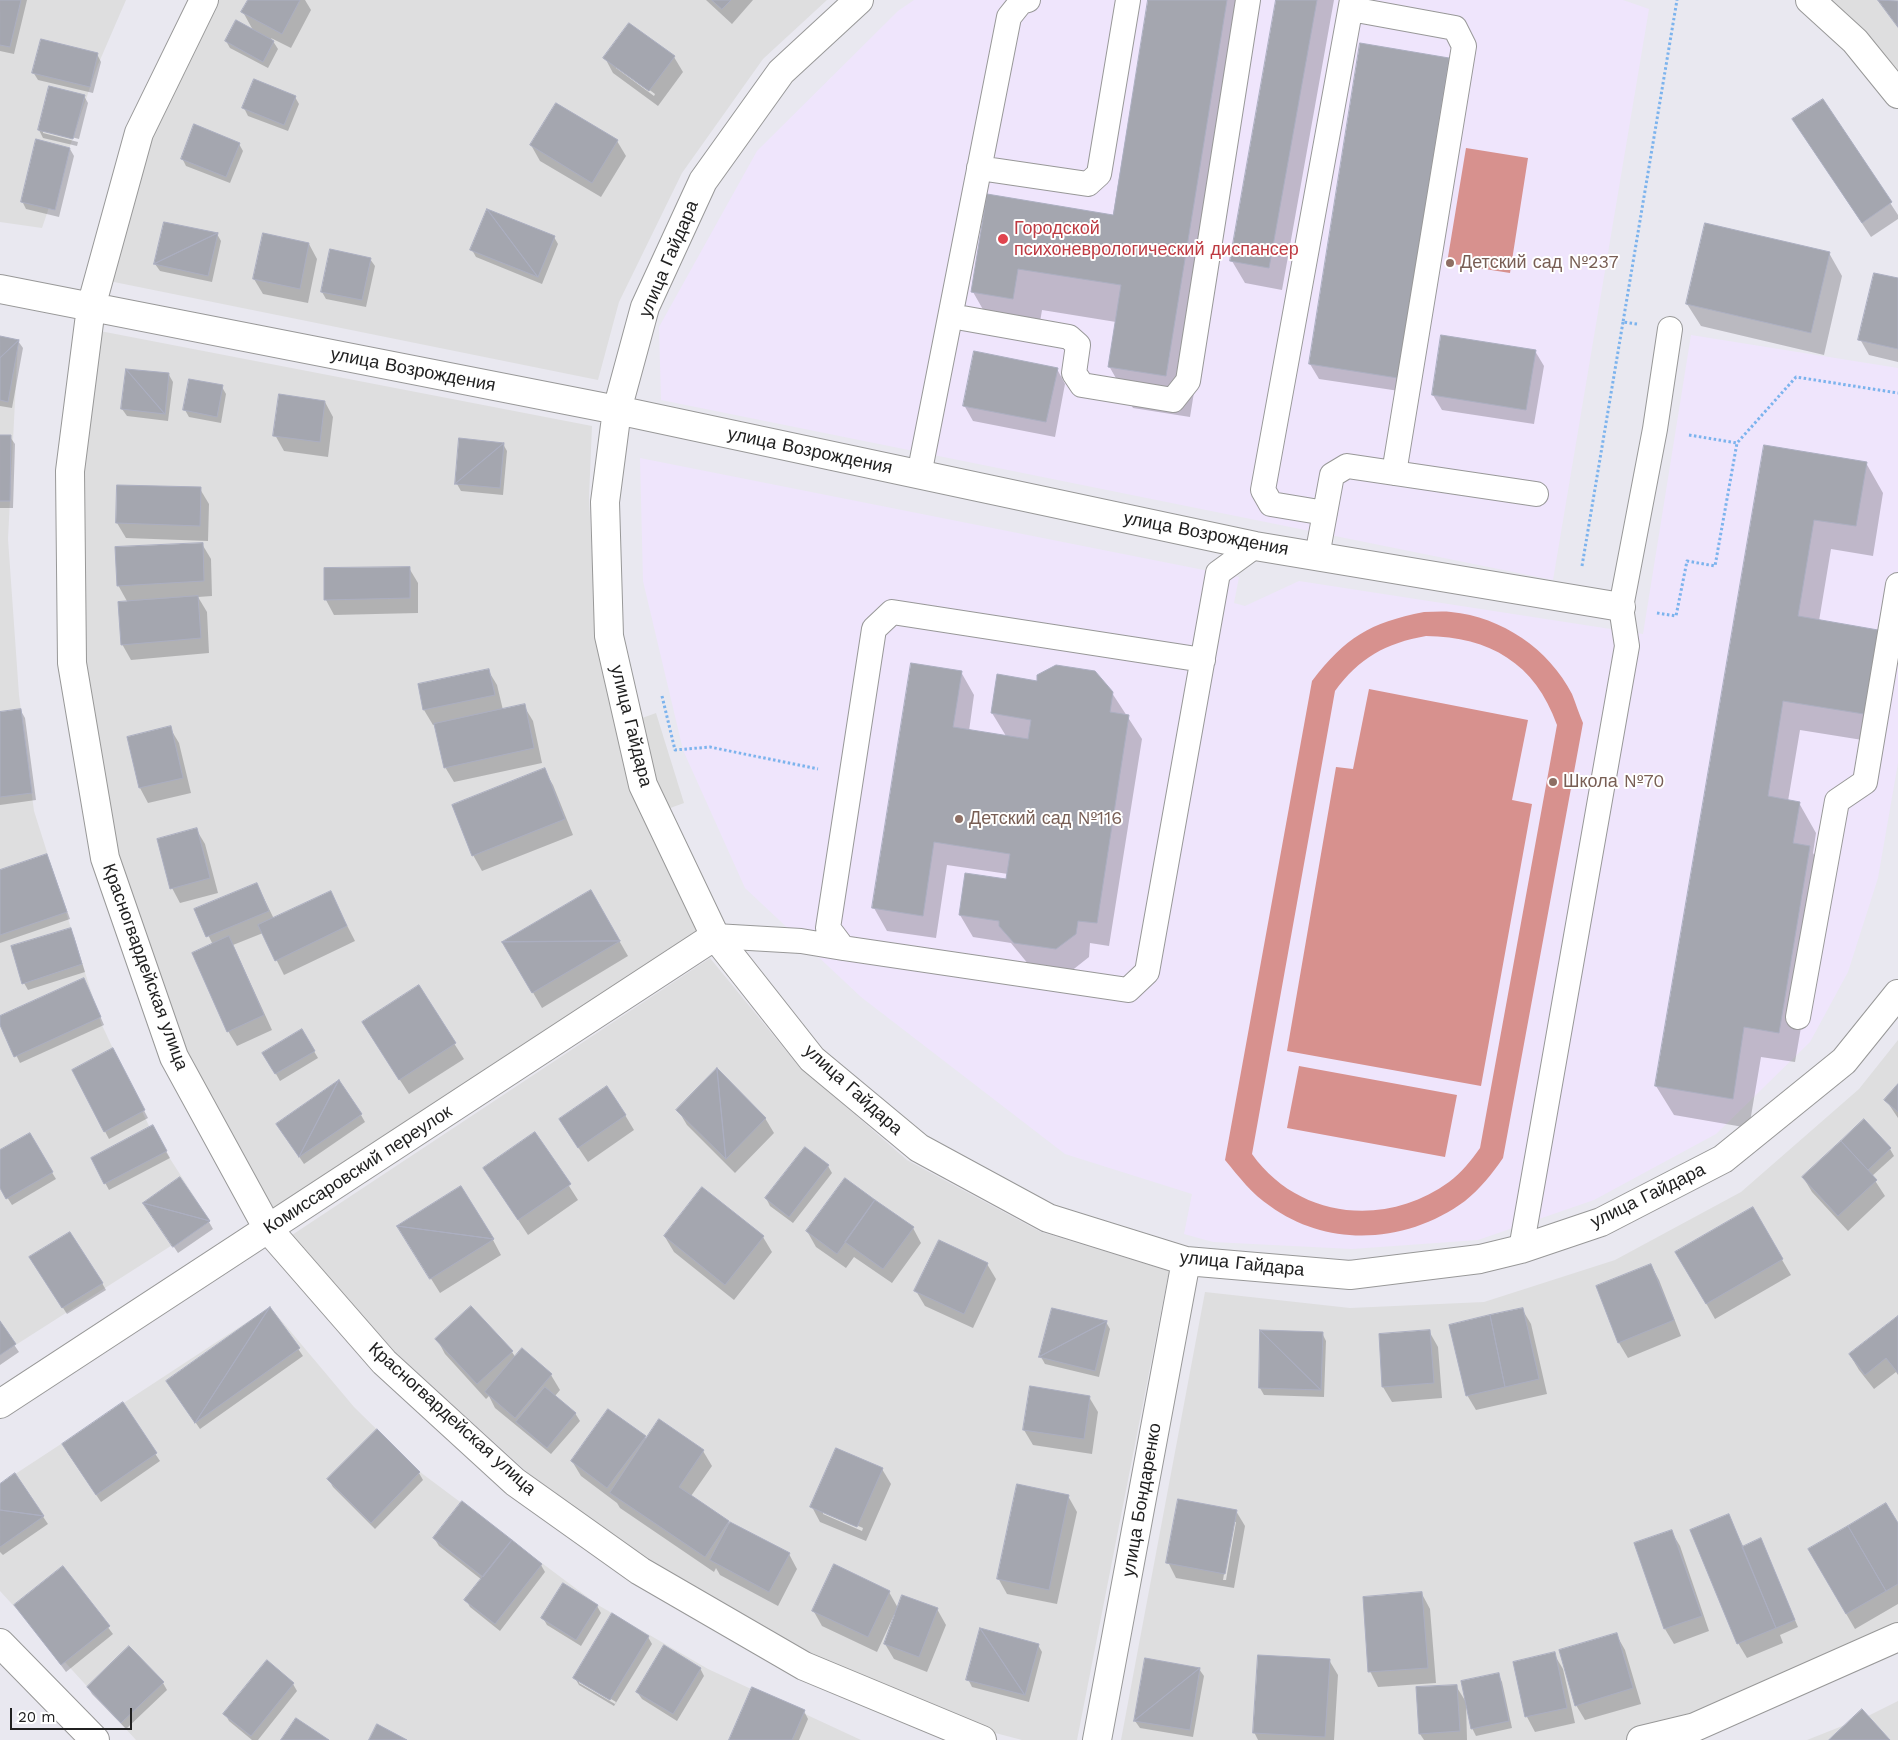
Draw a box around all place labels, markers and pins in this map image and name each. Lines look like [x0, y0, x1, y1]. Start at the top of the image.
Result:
place label: Городской психоневрологический диспансер [1014, 218, 1299, 260]
marker: Городской психоневрологический диспансер [996, 232, 1010, 246]
place label: Детский сад №237 [1460, 252, 1618, 274]
marker: Детский сад №237 [1444, 257, 1456, 269]
place label: Школа №70 [1563, 771, 1664, 793]
marker: Школа №70 [1547, 776, 1559, 788]
place label: Детский сад №116 [969, 808, 1122, 830]
marker: Детский сад №116 [953, 813, 965, 825]

